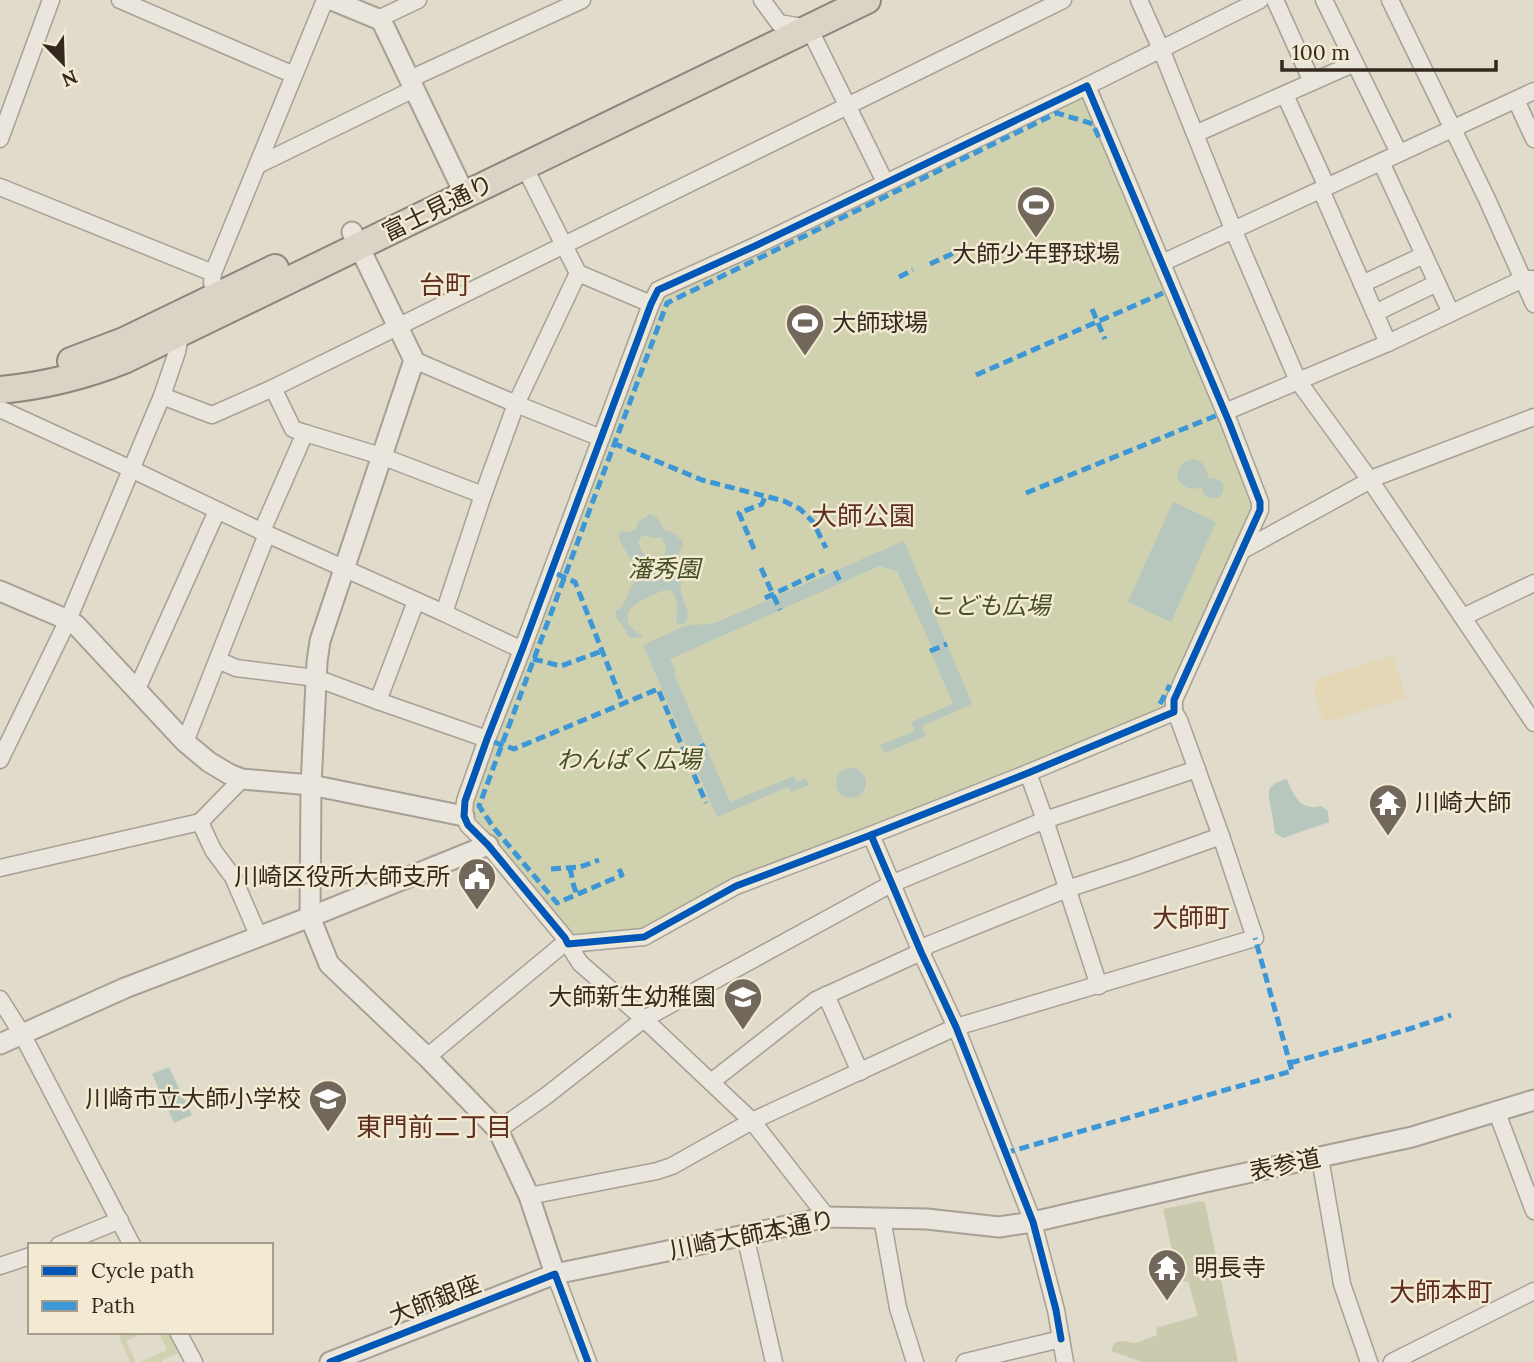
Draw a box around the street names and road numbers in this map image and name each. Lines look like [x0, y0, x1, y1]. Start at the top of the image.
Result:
street label: 富士見通り [377, 167, 499, 248]
street label: 表参道 [1246, 1142, 1323, 1187]
street label: 川崎大師本通り [666, 1203, 837, 1266]
street label: 大師銀座 [384, 1268, 485, 1331]

